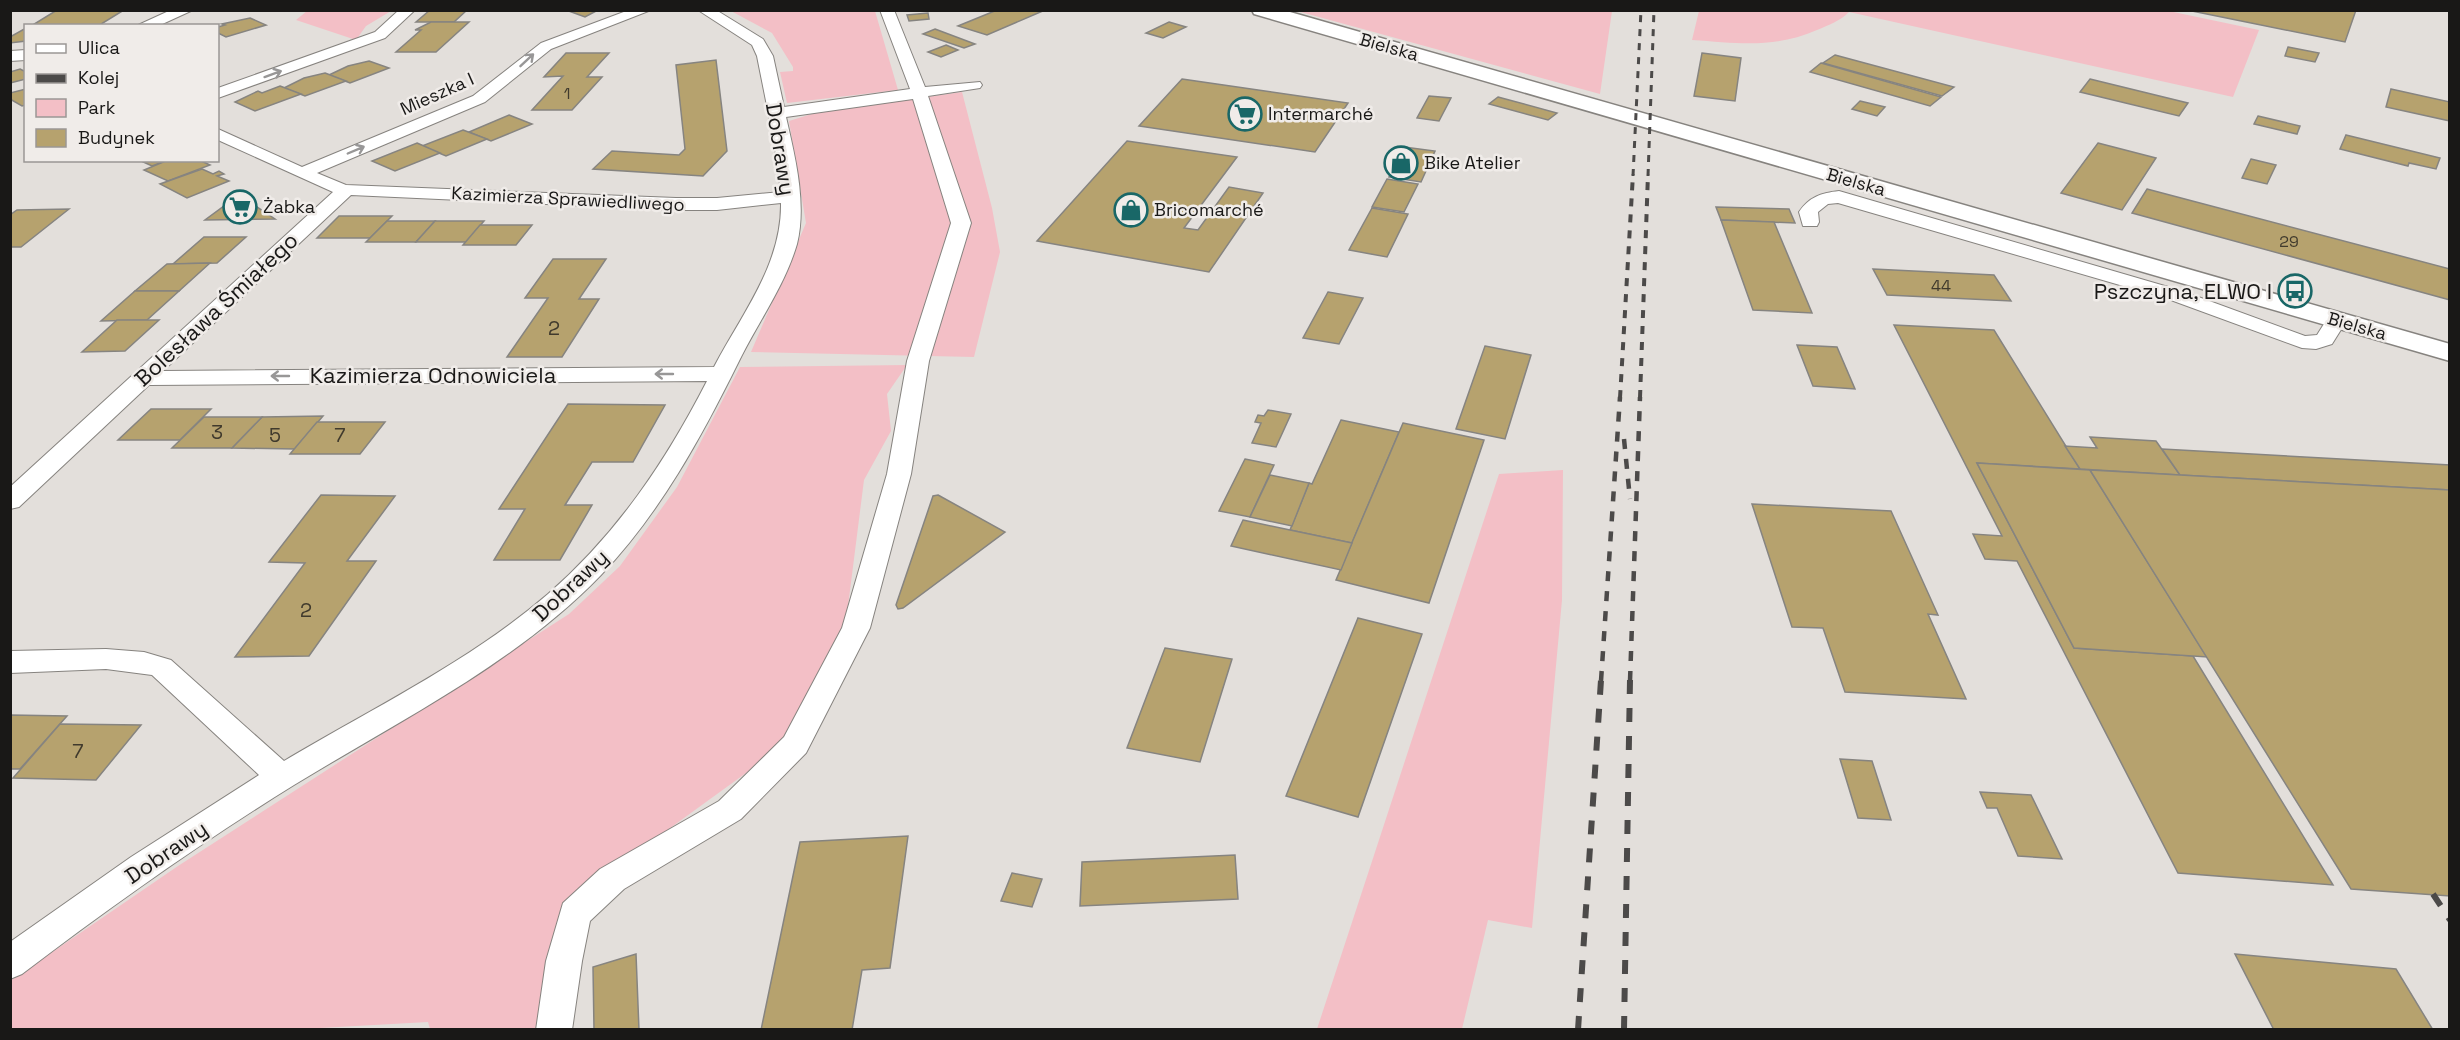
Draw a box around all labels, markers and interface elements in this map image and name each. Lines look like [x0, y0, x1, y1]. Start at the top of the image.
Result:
legend [24, 24, 219, 162]
street label: Bielska [1357, 27, 1421, 66]
text: Ulica [78, 36, 120, 59]
one-way arrow [519, 54, 534, 68]
text: Kolej [78, 66, 119, 89]
one-way arrow [263, 67, 281, 78]
street label: Mieszka I [396, 67, 477, 120]
house number: 1 [564, 83, 570, 104]
text: Park [78, 96, 116, 119]
supermarket icon: Intermarché [1227, 96, 1263, 132]
street label: Dobrawy [760, 100, 802, 198]
place label: Intermarché [1268, 102, 1373, 125]
text: Budynek [78, 126, 155, 149]
one-way arrow [346, 144, 365, 155]
shop icon: Bike Atelier [1383, 145, 1419, 181]
place label: Bike Atelier [1424, 151, 1521, 174]
street label: Bielska [1824, 162, 1888, 201]
street label: Kazimierza Sprawiedliwego [451, 181, 685, 216]
supermarket icon: Żabka [222, 189, 258, 225]
shop icon: Bricomarché [1113, 192, 1149, 228]
place label: Żabka [263, 195, 315, 218]
place label: Bricomarché [1154, 198, 1264, 221]
street label: Bolesława Śmiałego [128, 226, 304, 392]
house number: 29 [2279, 231, 2299, 252]
bus stop icon: Pszczyna, ELWO I [2277, 273, 2313, 309]
house number: 44 [1931, 275, 1951, 296]
place label: Pszczyna, ELWO I [2094, 277, 2272, 305]
street label: Bielska [2325, 306, 2389, 345]
house number: 2 [548, 315, 560, 341]
street label: Kazimierza Odnowiciela [310, 361, 557, 389]
one-way arrow [654, 368, 674, 380]
one-way arrow [270, 370, 290, 382]
house number: 3 [211, 419, 223, 445]
house number: 5 [269, 422, 281, 448]
house number: 7 [334, 422, 346, 448]
street label: Dobrawy [526, 543, 614, 627]
house number: 2 [300, 597, 312, 623]
house number: 7 [72, 738, 84, 764]
street label: Dobrawy [119, 814, 213, 890]

